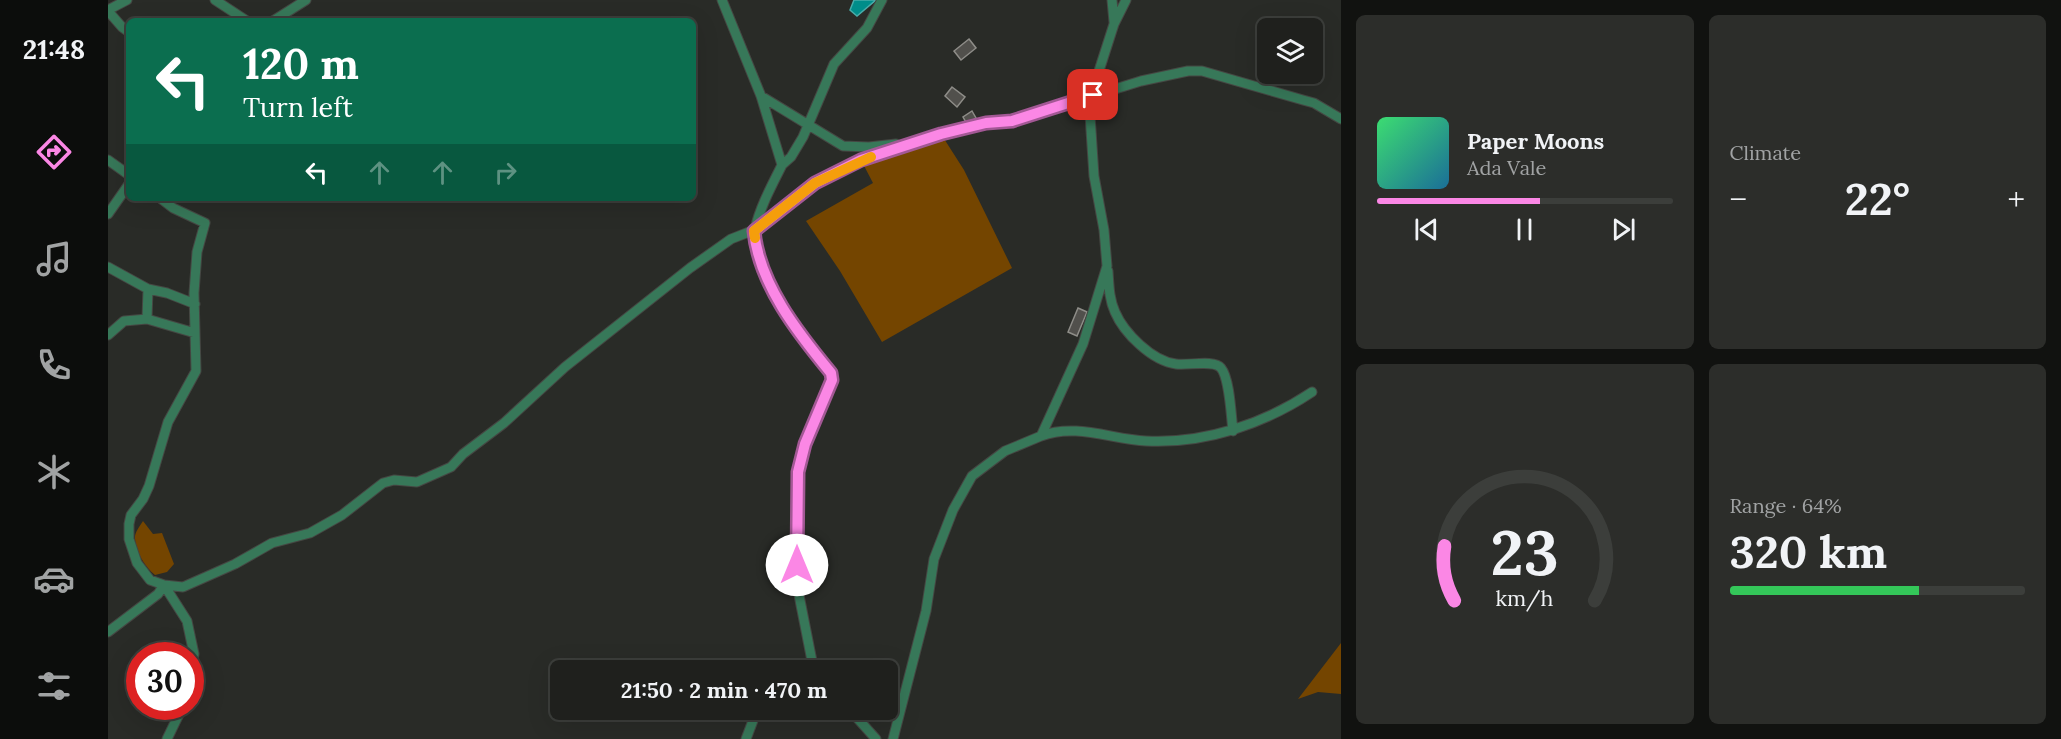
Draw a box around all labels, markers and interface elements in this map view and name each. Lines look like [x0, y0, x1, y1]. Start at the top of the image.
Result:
map controls [1257, 18, 1323, 84]
button: layers [1257, 18, 1323, 84]
text: 21:48 [23, 32, 85, 66]
text: 120 m [243, 37, 359, 91]
icon: left [144, 42, 222, 120]
pin [1067, 69, 1118, 120]
icon: arrive [1076, 78, 1109, 111]
text: Turn left [243, 90, 353, 124]
text: Paper Moons [1467, 127, 1604, 155]
icon: directions [33, 131, 75, 173]
text: Climate [1730, 140, 1801, 165]
text: Ada Vale [1467, 155, 1546, 180]
icon: left [300, 156, 333, 189]
icon: ahead [363, 156, 396, 189]
icon: ahead [426, 156, 459, 189]
icon: right [489, 156, 522, 189]
text: 22° [1845, 170, 1910, 227]
text: − [1730, 178, 1747, 220]
text: + [2007, 178, 2025, 220]
icon: previous [1410, 213, 1443, 246]
icon: pause [1508, 213, 1541, 246]
icon: next [1607, 213, 1640, 246]
icon: music [33, 238, 75, 280]
icon: phone [33, 344, 75, 386]
icon: climate [33, 451, 75, 493]
text: Range · 64% [1730, 493, 1842, 518]
text: 23 [1491, 512, 1559, 592]
text: 320 km [1730, 523, 1887, 580]
position arrow [765, 533, 829, 597]
icon: car [33, 558, 75, 600]
text: km/h [1496, 584, 1554, 612]
speed limit sign: 30 [126, 642, 204, 720]
icon: filters [33, 665, 75, 707]
text: 21:50 · 2 min · 470 m [621, 676, 827, 704]

